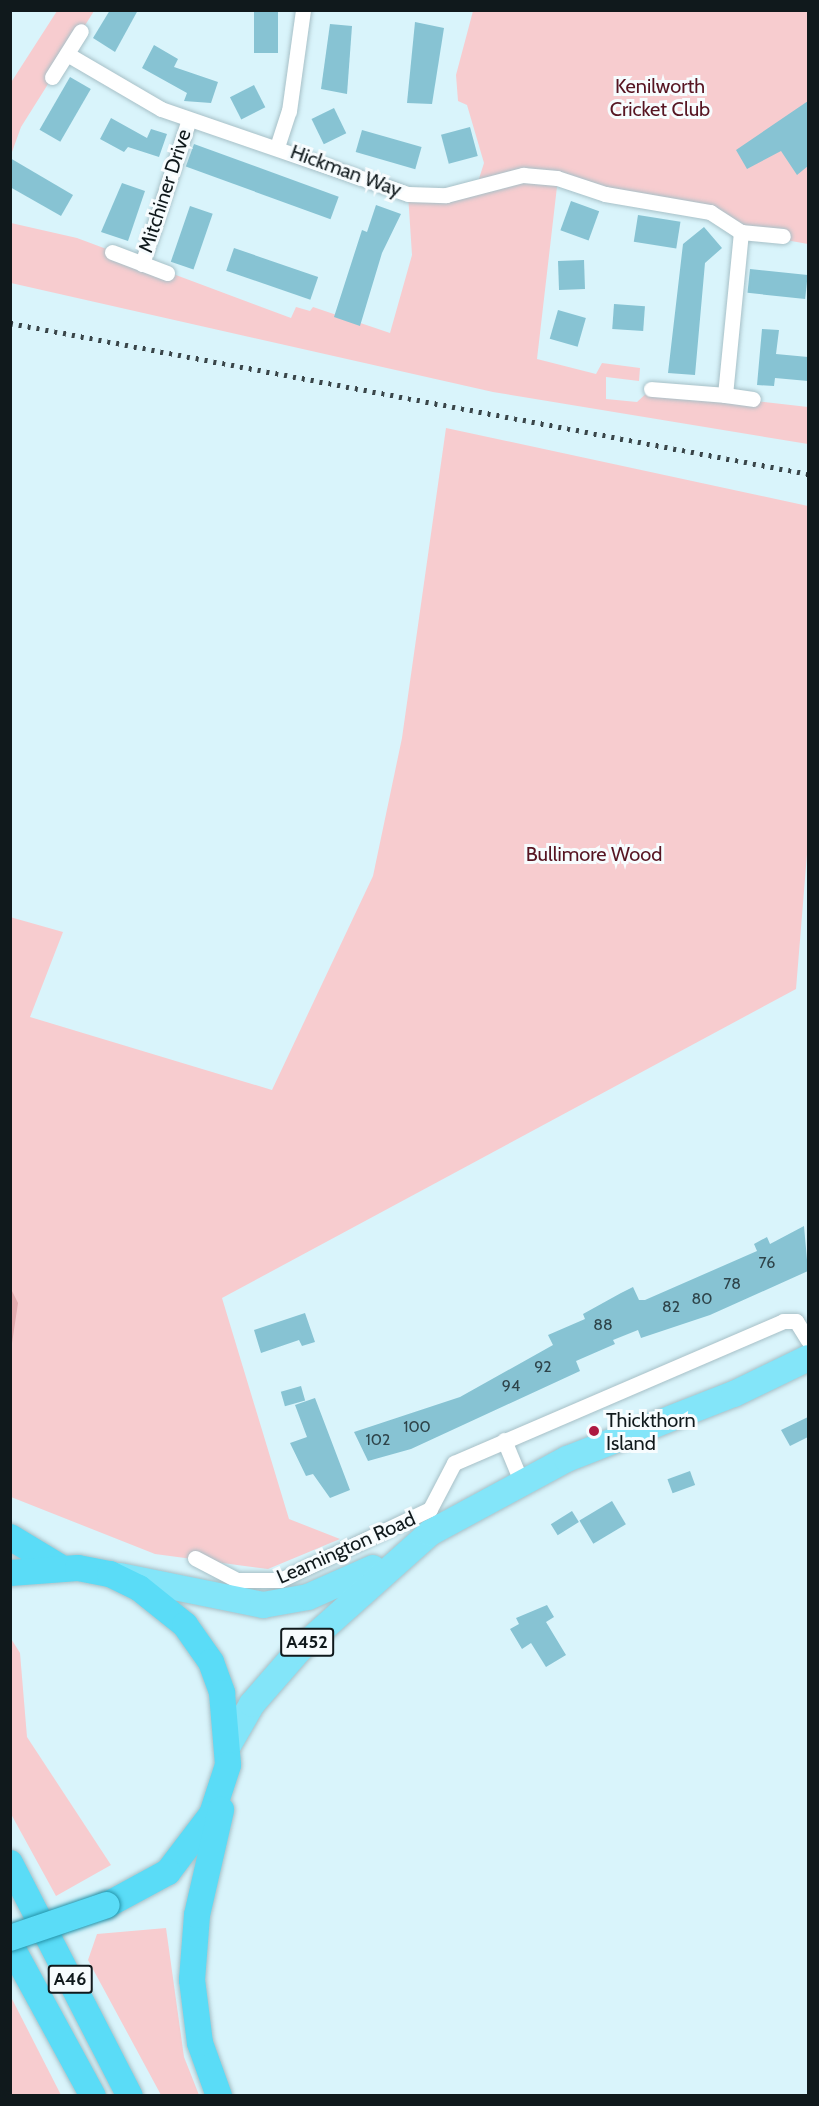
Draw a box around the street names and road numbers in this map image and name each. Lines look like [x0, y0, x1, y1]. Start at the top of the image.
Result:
street label: Mitchiner Drive [134, 126, 196, 256]
street label: Hickman Way [287, 140, 405, 202]
street label: Leamington Road [273, 1507, 419, 1589]
road number: A452 [280, 1627, 334, 1657]
road number: A46 [48, 1964, 92, 1994]

